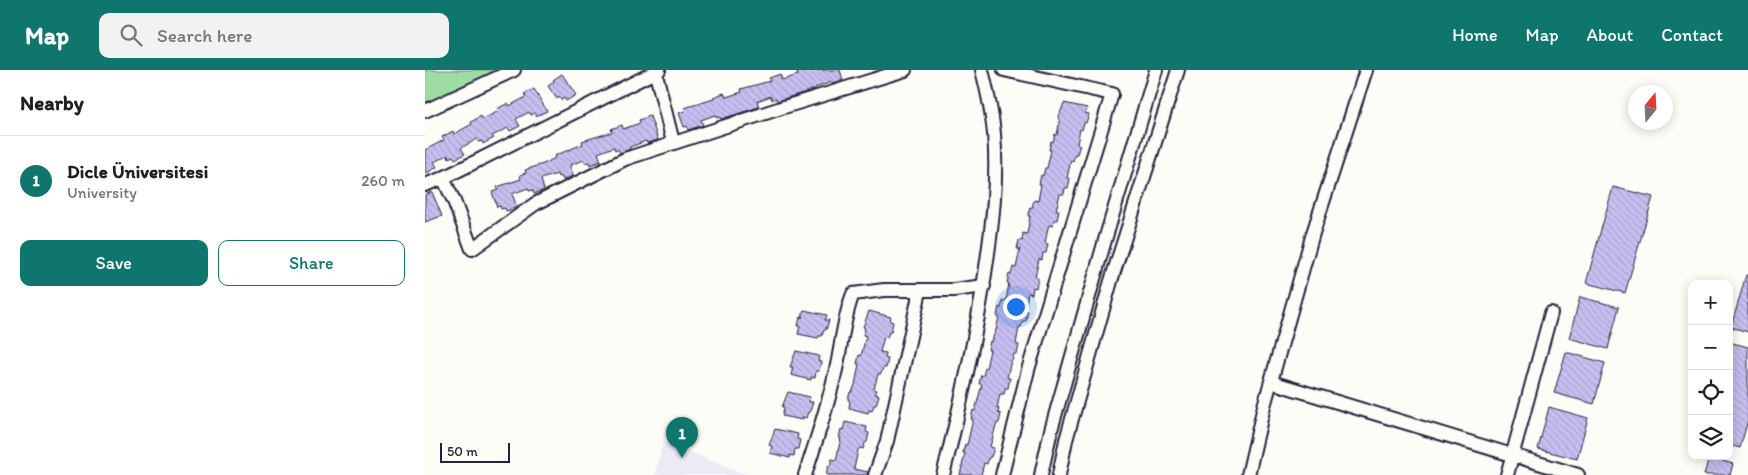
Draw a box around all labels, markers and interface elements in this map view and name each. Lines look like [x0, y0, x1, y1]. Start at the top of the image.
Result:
search box [99, 13, 449, 58]
text: Map [25, 21, 69, 50]
icon: search [117, 21, 145, 49]
text: Search here [157, 24, 252, 47]
text: Home [1452, 24, 1498, 46]
text: Map [1526, 24, 1559, 46]
text: About [1587, 24, 1633, 46]
text: Contact [1661, 24, 1723, 46]
north arrow [1628, 85, 1673, 130]
text: Nearby [20, 90, 84, 115]
text: Dicle Üniversitesi [67, 160, 208, 183]
text: 1 [32, 171, 40, 190]
text: 260 m [361, 171, 405, 190]
text: University [67, 183, 137, 202]
button: Save [20, 240, 208, 286]
button: Share [218, 240, 405, 286]
map controls [1688, 280, 1733, 460]
button: + [1688, 280, 1733, 325]
your location [1003, 294, 1029, 320]
button: − [1688, 325, 1733, 370]
button: locate [1688, 370, 1733, 415]
button: layers [1688, 415, 1733, 460]
pin: 1 [666, 417, 698, 458]
scale bar [440, 440, 510, 463]
text: 50 m [447, 443, 478, 460]

